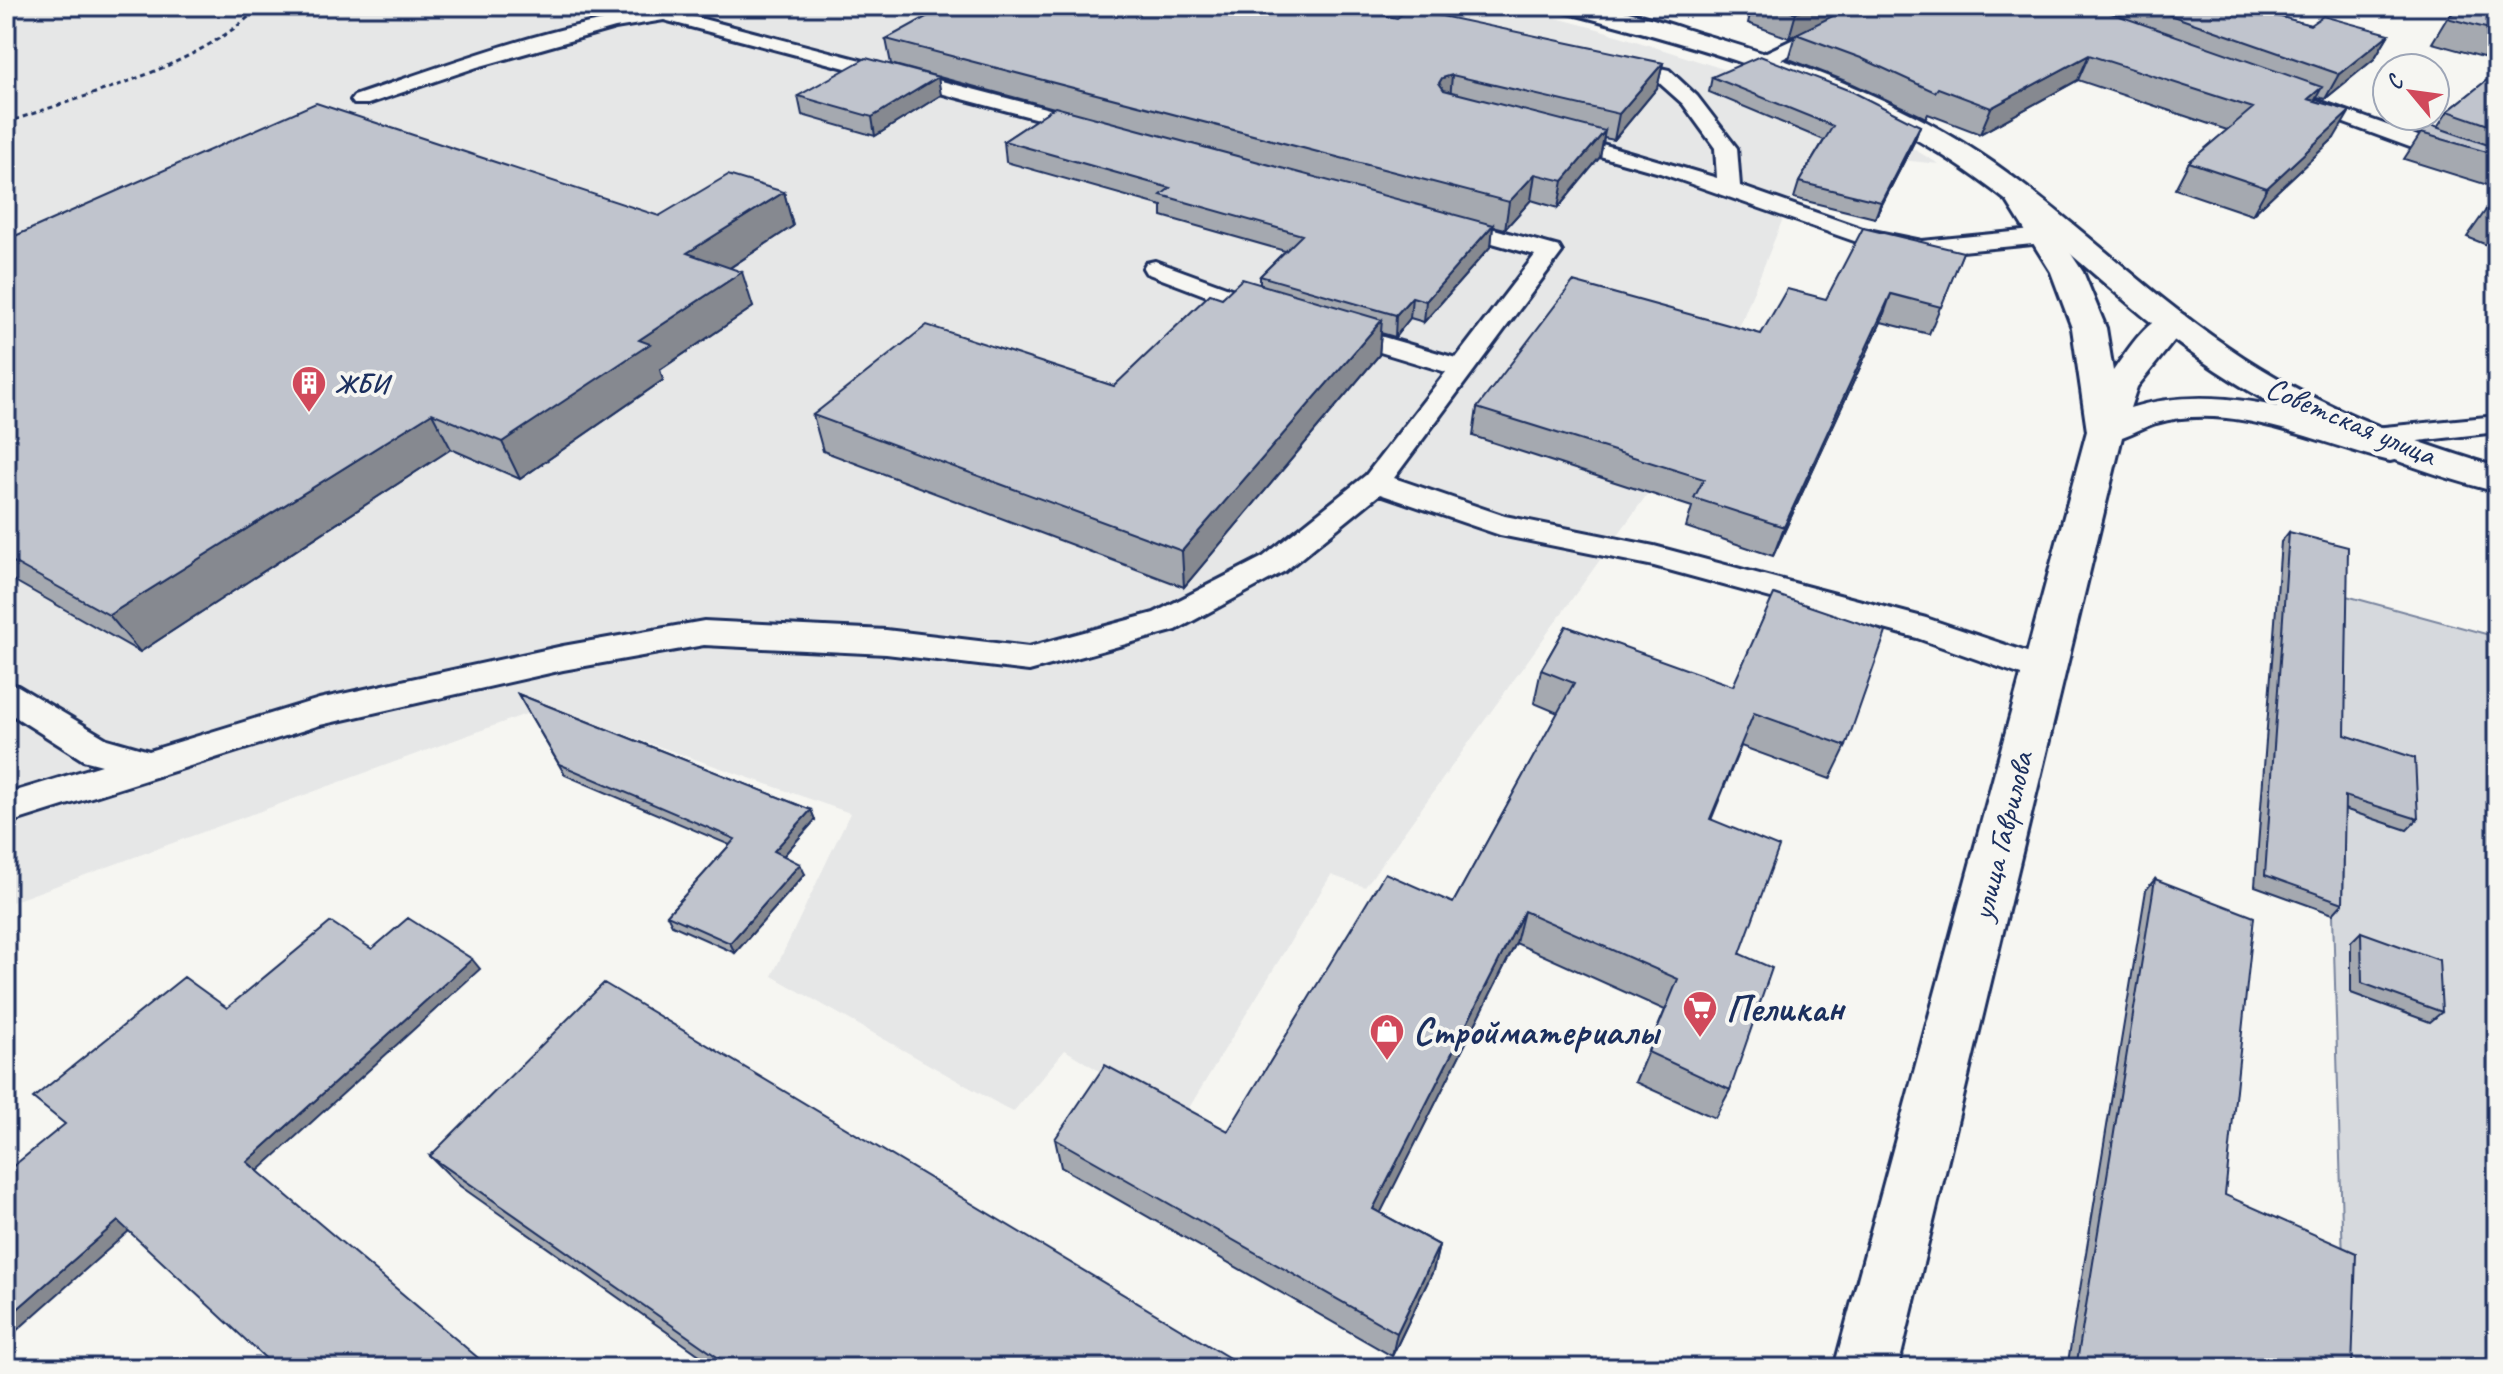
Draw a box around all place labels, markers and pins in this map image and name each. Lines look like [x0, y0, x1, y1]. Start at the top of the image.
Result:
building icon: ЖБИ [290, 364, 328, 414]
place label: ЖБИ [335, 367, 393, 400]
place label: Пеликан [1726, 985, 1847, 1032]
supermarket icon: Пеликан [1681, 989, 1719, 1039]
place label: Стройматериалы [1413, 1008, 1662, 1055]
shop icon: Стройматериалы [1368, 1012, 1406, 1062]

